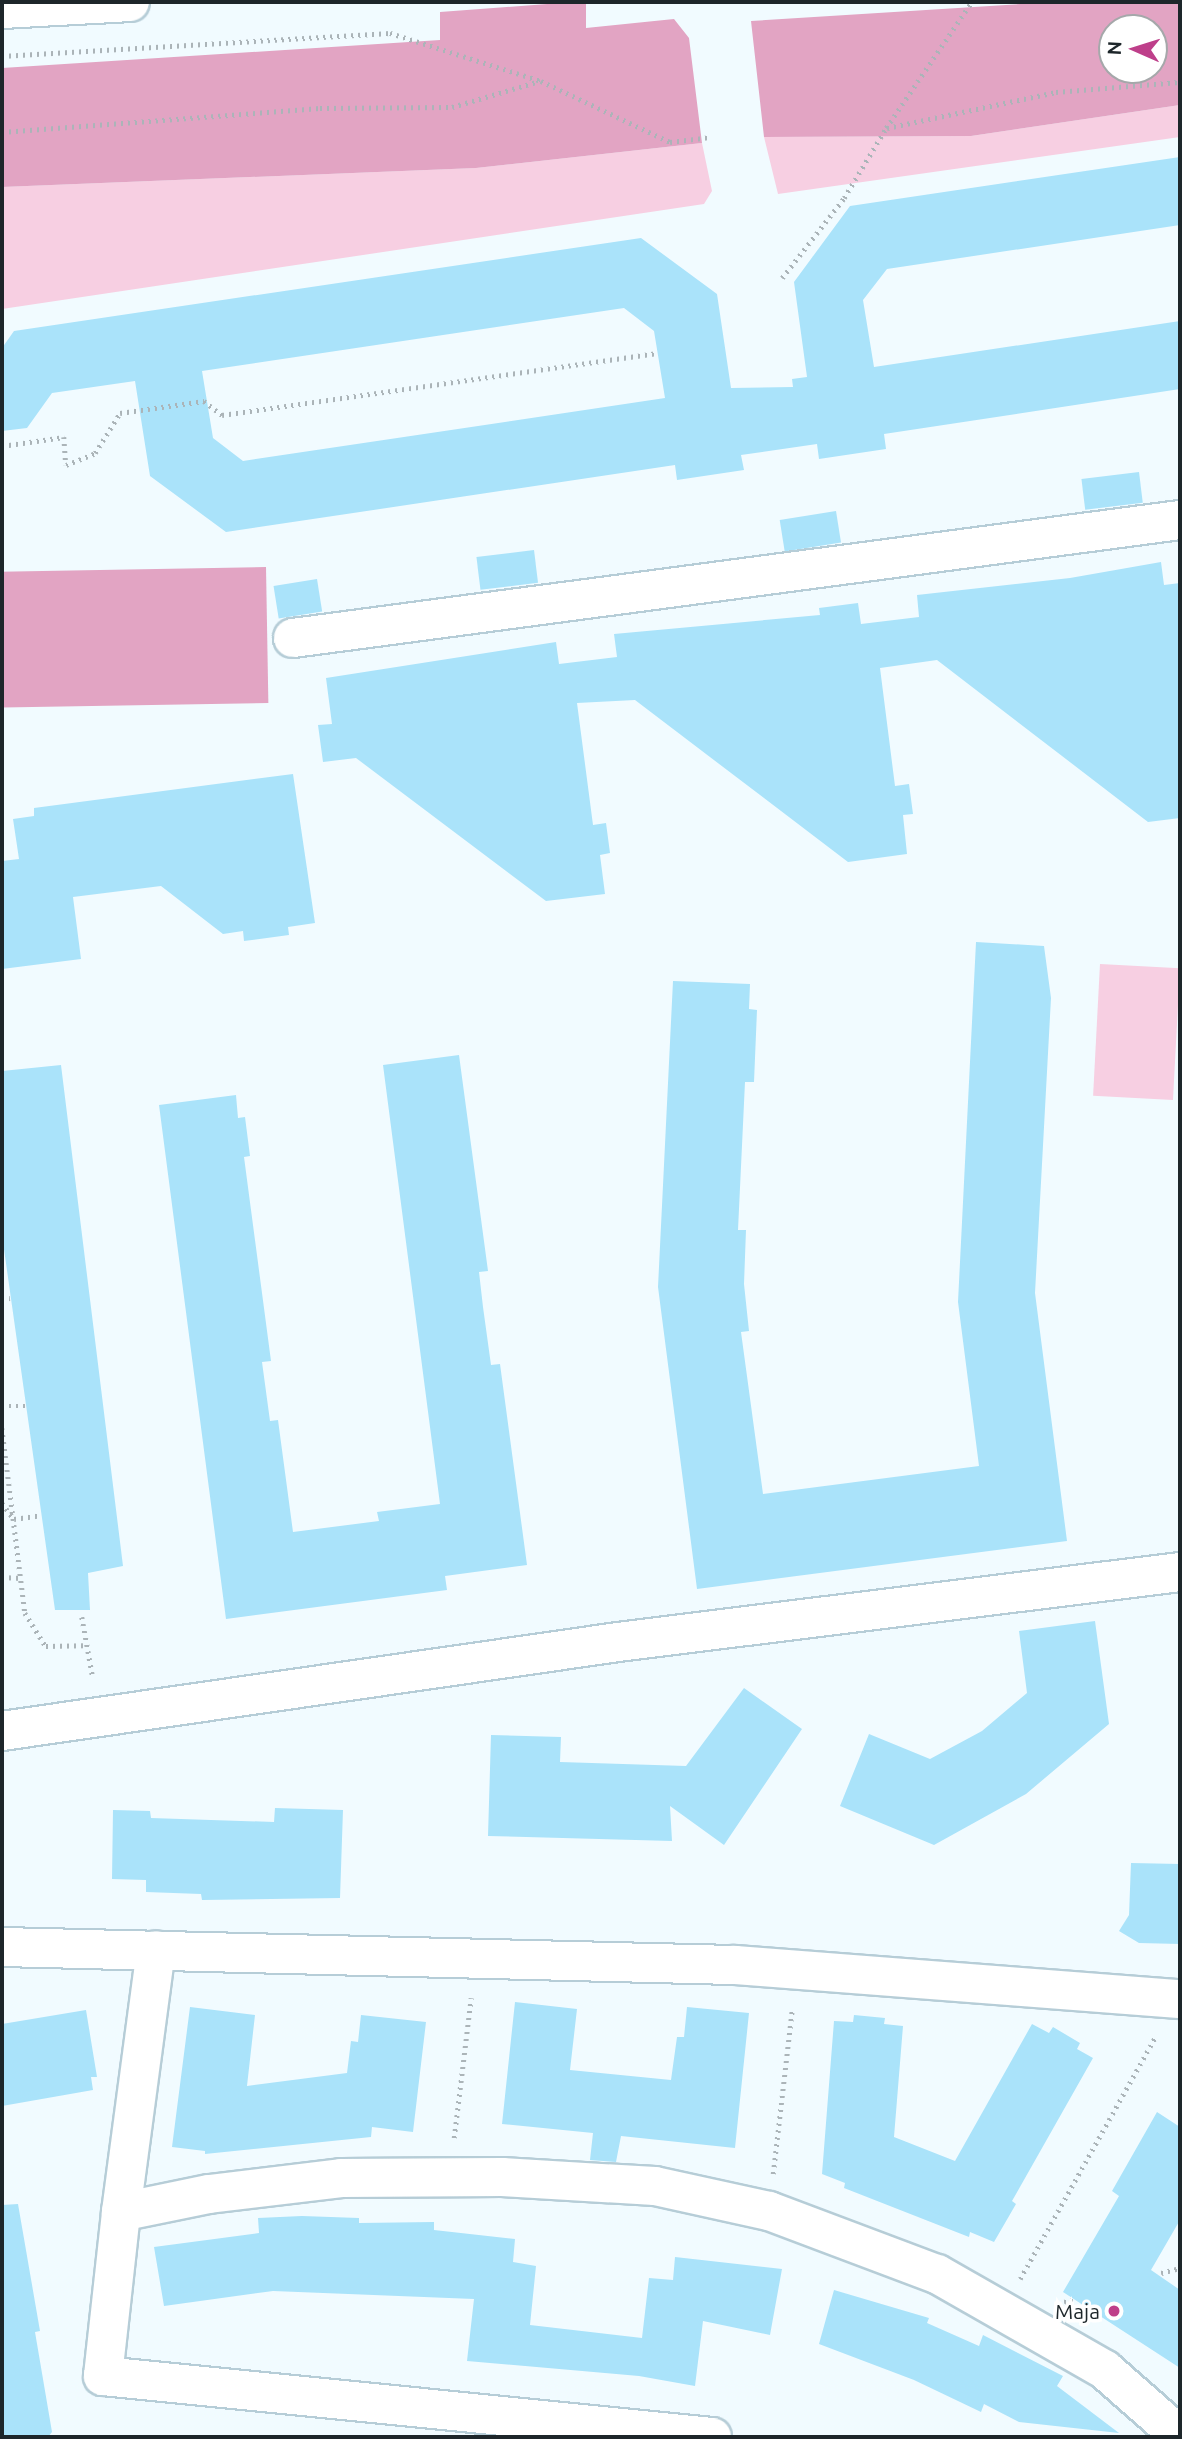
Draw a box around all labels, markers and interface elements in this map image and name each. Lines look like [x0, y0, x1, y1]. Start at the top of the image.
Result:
north arrow [1098, 14, 1168, 84]
text: N [1103, 40, 1125, 56]
place label: Maja [1055, 2298, 1100, 2324]
marker: Maja [1106, 2303, 1122, 2319]

